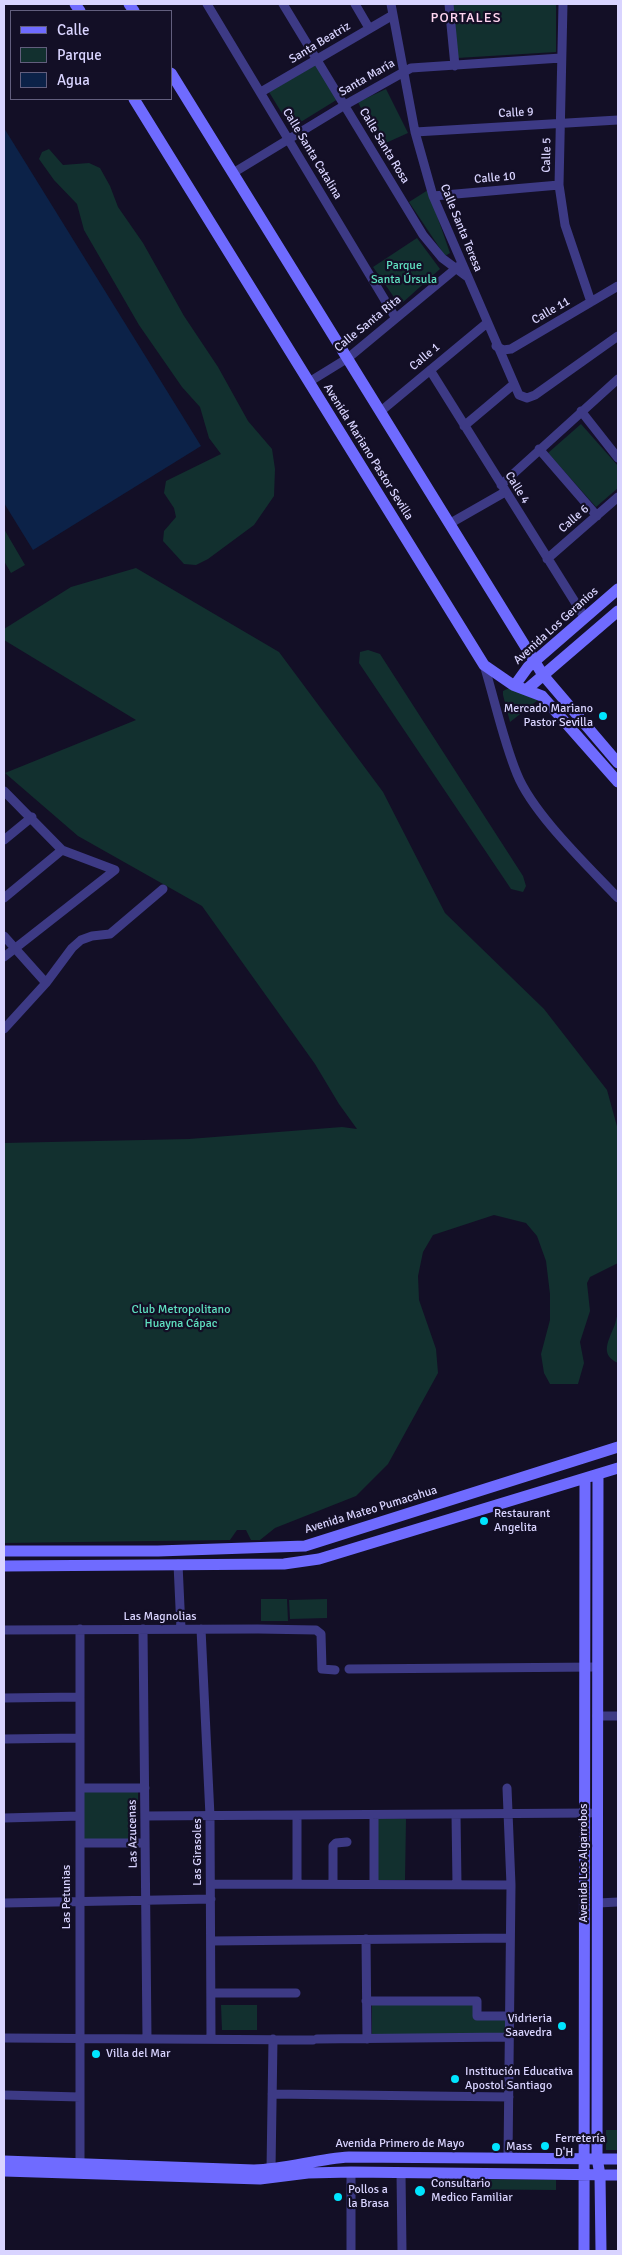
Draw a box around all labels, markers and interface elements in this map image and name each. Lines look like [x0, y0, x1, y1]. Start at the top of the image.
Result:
legend [10, 10, 172, 100]
district label: PORTALES [430, 10, 502, 26]
street label: Santa Beatriz [287, 19, 353, 67]
text: Calle [57, 21, 90, 39]
text: Parque [57, 46, 102, 64]
street label: Santa María [337, 56, 397, 100]
text: Agua [57, 71, 90, 89]
street label: Calle 9 [498, 105, 534, 121]
street label: Calle Santa Catalina [279, 106, 345, 202]
street label: Calle Santa Rosa [356, 106, 412, 186]
street label: Calle 5 [539, 137, 555, 173]
street label: Calle 10 [474, 169, 516, 187]
street label: Calle Santa Teresa [437, 182, 485, 274]
park label: Parque Santa Úrsula [371, 259, 437, 287]
street label: Calle Santa Rita [332, 293, 404, 355]
street label: Calle 11 [529, 294, 573, 328]
street label: Calle 1 [407, 340, 443, 374]
street label: Avenida Mariano Pastor Sevilla [320, 381, 416, 523]
street label: Calle 4 [502, 469, 532, 507]
street label: Calle 6 [556, 502, 592, 536]
street label: Avenida Los Geranios [511, 584, 601, 668]
place label: Mercado Mariano Pastor Sevilla [504, 702, 593, 730]
marker: Mercado Mariano Pastor Sevilla [597, 710, 609, 722]
park label: Club Metropolitano Huayna Cápac [132, 1303, 230, 1331]
street label: Avenida Mateo Pumacahua [303, 1483, 439, 1537]
place label: Restaurant Angelita [494, 1507, 550, 1535]
marker: Restaurant Angelita [478, 1515, 490, 1527]
street label: Las Magnolias [123, 1610, 197, 1624]
street label: Las Azucenas [125, 1799, 141, 1869]
street label: Avenida Los Algarrobos [577, 1803, 591, 1923]
street label: Las Girasoles [191, 1818, 205, 1886]
street label: Las Petunias [60, 1865, 74, 1929]
place label: Vidrieria Saavedra [505, 2012, 552, 2040]
marker: Vidrieria Saavedra [556, 2020, 568, 2032]
place label: Villa del Mar [106, 2047, 171, 2061]
marker: Villa del Mar [90, 2048, 102, 2060]
place label: Institución Educativa Apostol Santiago [465, 2065, 573, 2093]
marker: Institución Educativa Apostol Santiago [449, 2073, 461, 2085]
place label: Ferretería D'H [555, 2132, 606, 2160]
street label: Avenida Primero de Mayo [336, 2137, 464, 2151]
place label: Mass [506, 2140, 532, 2154]
marker: Ferretería D'H [539, 2140, 551, 2152]
marker: Mass [490, 2141, 502, 2153]
place label: Consultario Medico Familiar [431, 2177, 513, 2205]
place label: Pollos a la Brasa [348, 2183, 389, 2211]
marker: Consultario Medico Familiar [413, 2184, 427, 2198]
marker: Pollos a la Brasa [332, 2191, 344, 2203]

